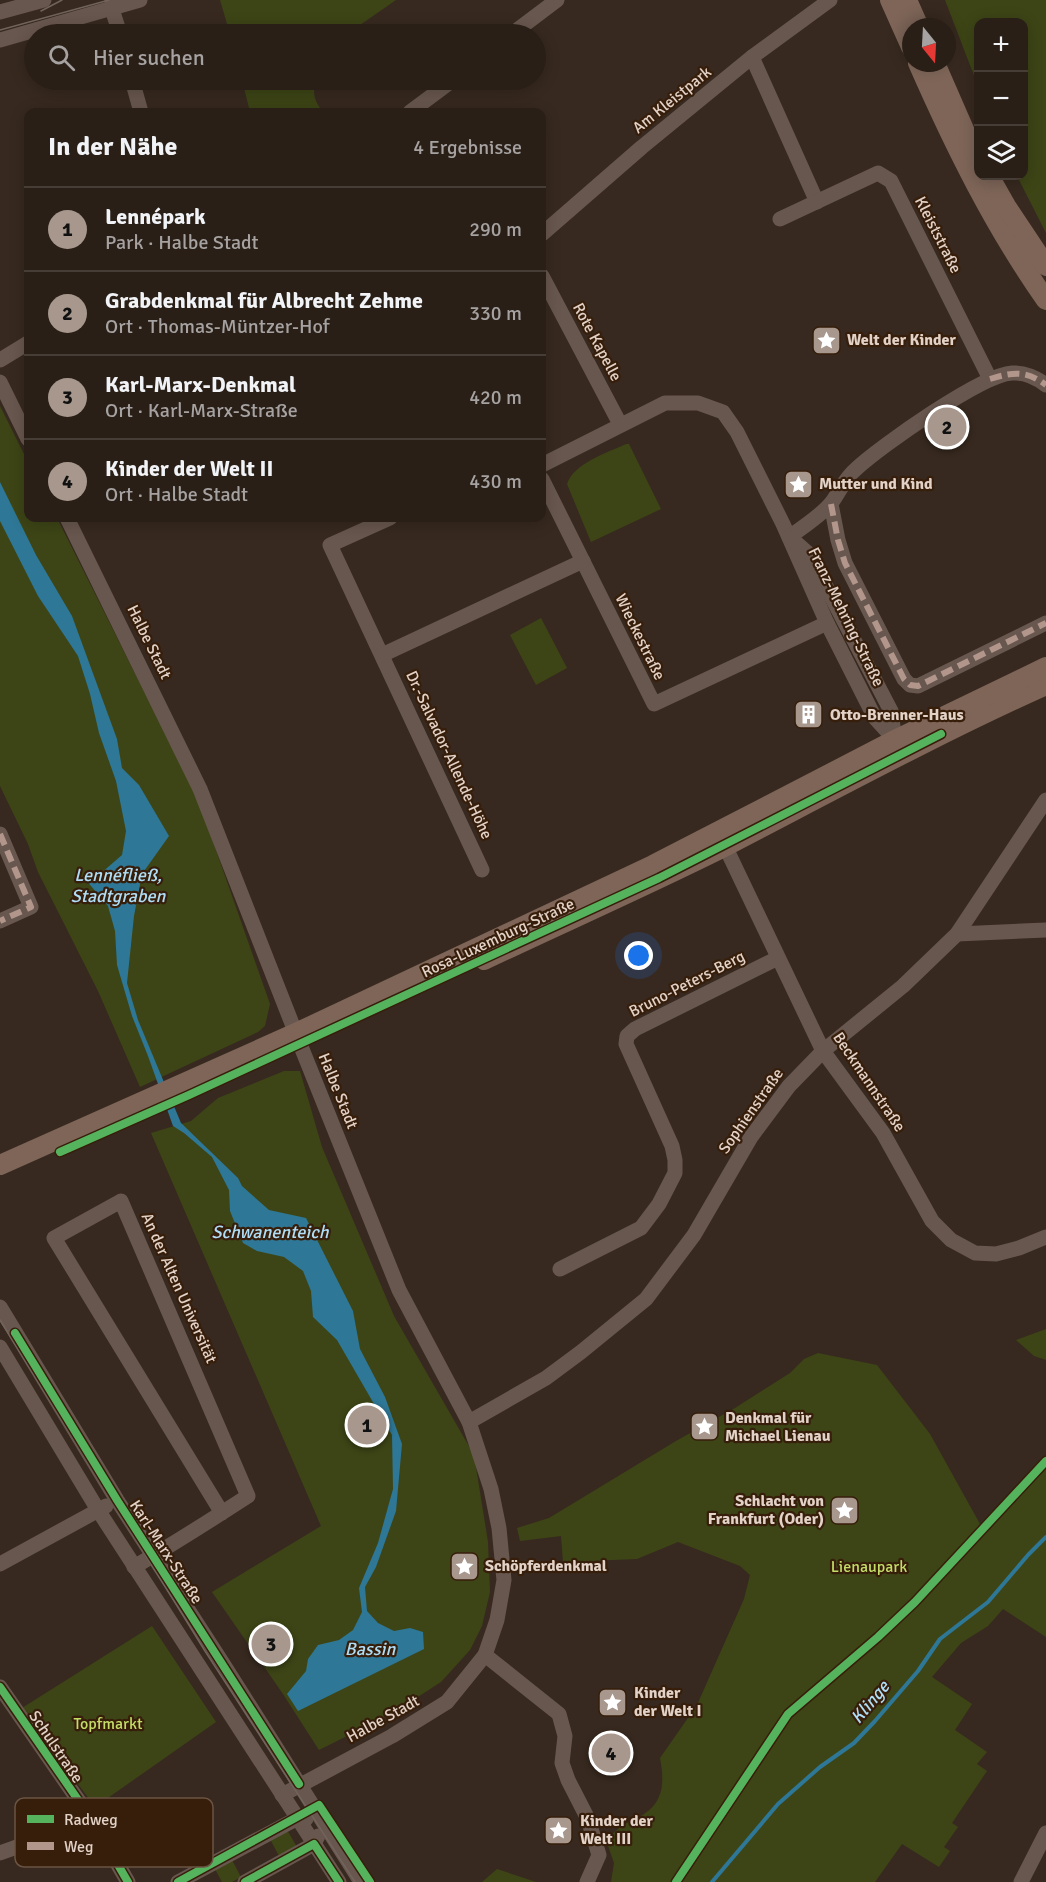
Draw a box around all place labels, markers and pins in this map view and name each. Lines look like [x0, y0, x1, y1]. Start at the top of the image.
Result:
place icon: Welt der Kinder [810, 324, 842, 356]
place label: Welt der Kinder [847, 330, 957, 350]
pin: 2 [928, 404, 966, 450]
place icon: Mutter und Kind [782, 468, 814, 500]
place label: Mutter und Kind [819, 474, 933, 494]
building icon: Otto-Brenner-Haus [793, 699, 825, 731]
place label: Otto-Brenner-Haus [830, 705, 964, 725]
pin: 1 [348, 1402, 386, 1448]
place label: Denkmal für Michael Lienau [725, 1408, 831, 1446]
place icon: Denkmal für Michael Lienau [688, 1411, 720, 1443]
place label: Schlacht von Frankfurt (Oder) [708, 1491, 824, 1529]
place icon: Schlacht von Frankfurt (Oder) [829, 1494, 861, 1526]
place icon: Schöpferdenkmal [448, 1550, 480, 1582]
place label: Schöpferdenkmal [485, 1556, 607, 1576]
pin: 3 [252, 1622, 290, 1666]
place label: Kinder der Welt I [634, 1683, 702, 1721]
place icon: Kinder der Welt I [597, 1686, 629, 1718]
pin: 4 [592, 1730, 630, 1776]
place label: Kinder der Welt III [580, 1811, 653, 1849]
place icon: Kinder der Welt III [543, 1814, 575, 1846]

